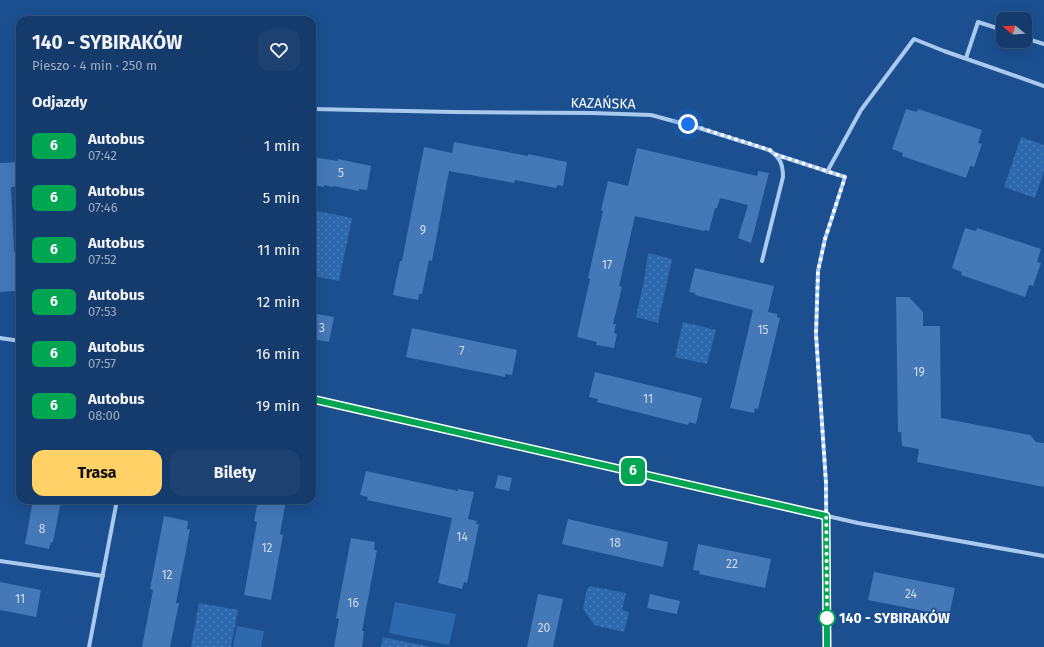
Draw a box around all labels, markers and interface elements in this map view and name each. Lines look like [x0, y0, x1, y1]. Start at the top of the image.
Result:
north arrow [996, 12, 1032, 48]
map controls [996, 12, 1032, 48]
button: heart [258, 29, 300, 71]
text: 140 - SYBIRAKÓW [32, 31, 182, 54]
text: Pieszo · 4 min · 250 m [32, 58, 157, 73]
text: Odjazdy [32, 93, 87, 111]
street label: KAZAŃSKA [570, 93, 636, 113]
your location [678, 114, 698, 134]
text: Autobus [88, 130, 145, 148]
text: 6 [50, 137, 58, 154]
text: 1 min [264, 137, 300, 155]
text: 07:42 [88, 148, 117, 163]
house number: 5 [338, 166, 344, 180]
text: Autobus [88, 182, 145, 200]
text: 6 [50, 189, 58, 206]
text: 5 min [263, 189, 300, 207]
text: 07:46 [88, 200, 118, 215]
house number: 9 [420, 223, 426, 237]
text: Autobus [88, 234, 145, 252]
text: 6 [50, 241, 58, 258]
text: 11 min [257, 241, 300, 259]
text: 07:52 [88, 252, 117, 267]
house number: 17 [602, 258, 612, 272]
text: Autobus [88, 286, 145, 304]
text: 6 [50, 293, 58, 310]
text: 12 min [256, 293, 300, 311]
text: 07:53 [88, 304, 117, 319]
house number: 3 [319, 321, 325, 335]
house number: 15 [757, 323, 769, 337]
text: Autobus [88, 338, 145, 356]
house number: 7 [459, 344, 465, 358]
text: 6 [50, 345, 58, 362]
text: 16 min [256, 345, 300, 363]
text: 07:57 [88, 356, 116, 371]
house number: 19 [913, 365, 925, 379]
text: Autobus [88, 390, 145, 408]
house number: 11 [643, 392, 653, 406]
text: 6 [50, 397, 58, 414]
text: 19 min [256, 397, 300, 415]
text: 08:00 [88, 408, 120, 423]
button: Trasa [32, 450, 162, 496]
button: Bilety [170, 450, 300, 496]
line badge: 6 [620, 458, 646, 484]
text: 6 [629, 462, 637, 479]
house number: 8 [39, 522, 46, 536]
house number: 14 [456, 530, 468, 544]
house number: 18 [609, 536, 621, 550]
house number: 12 [261, 541, 273, 555]
house number: 22 [726, 557, 738, 571]
house number: 12 [161, 568, 173, 582]
house number: 24 [905, 587, 918, 601]
house number: 11 [15, 592, 25, 606]
house number: 16 [347, 596, 359, 610]
marker: 140 - SYBIRAKÓW [818, 609, 836, 627]
place label: 140 - SYBIRAKÓW [839, 609, 950, 627]
house number: 20 [538, 621, 551, 635]

